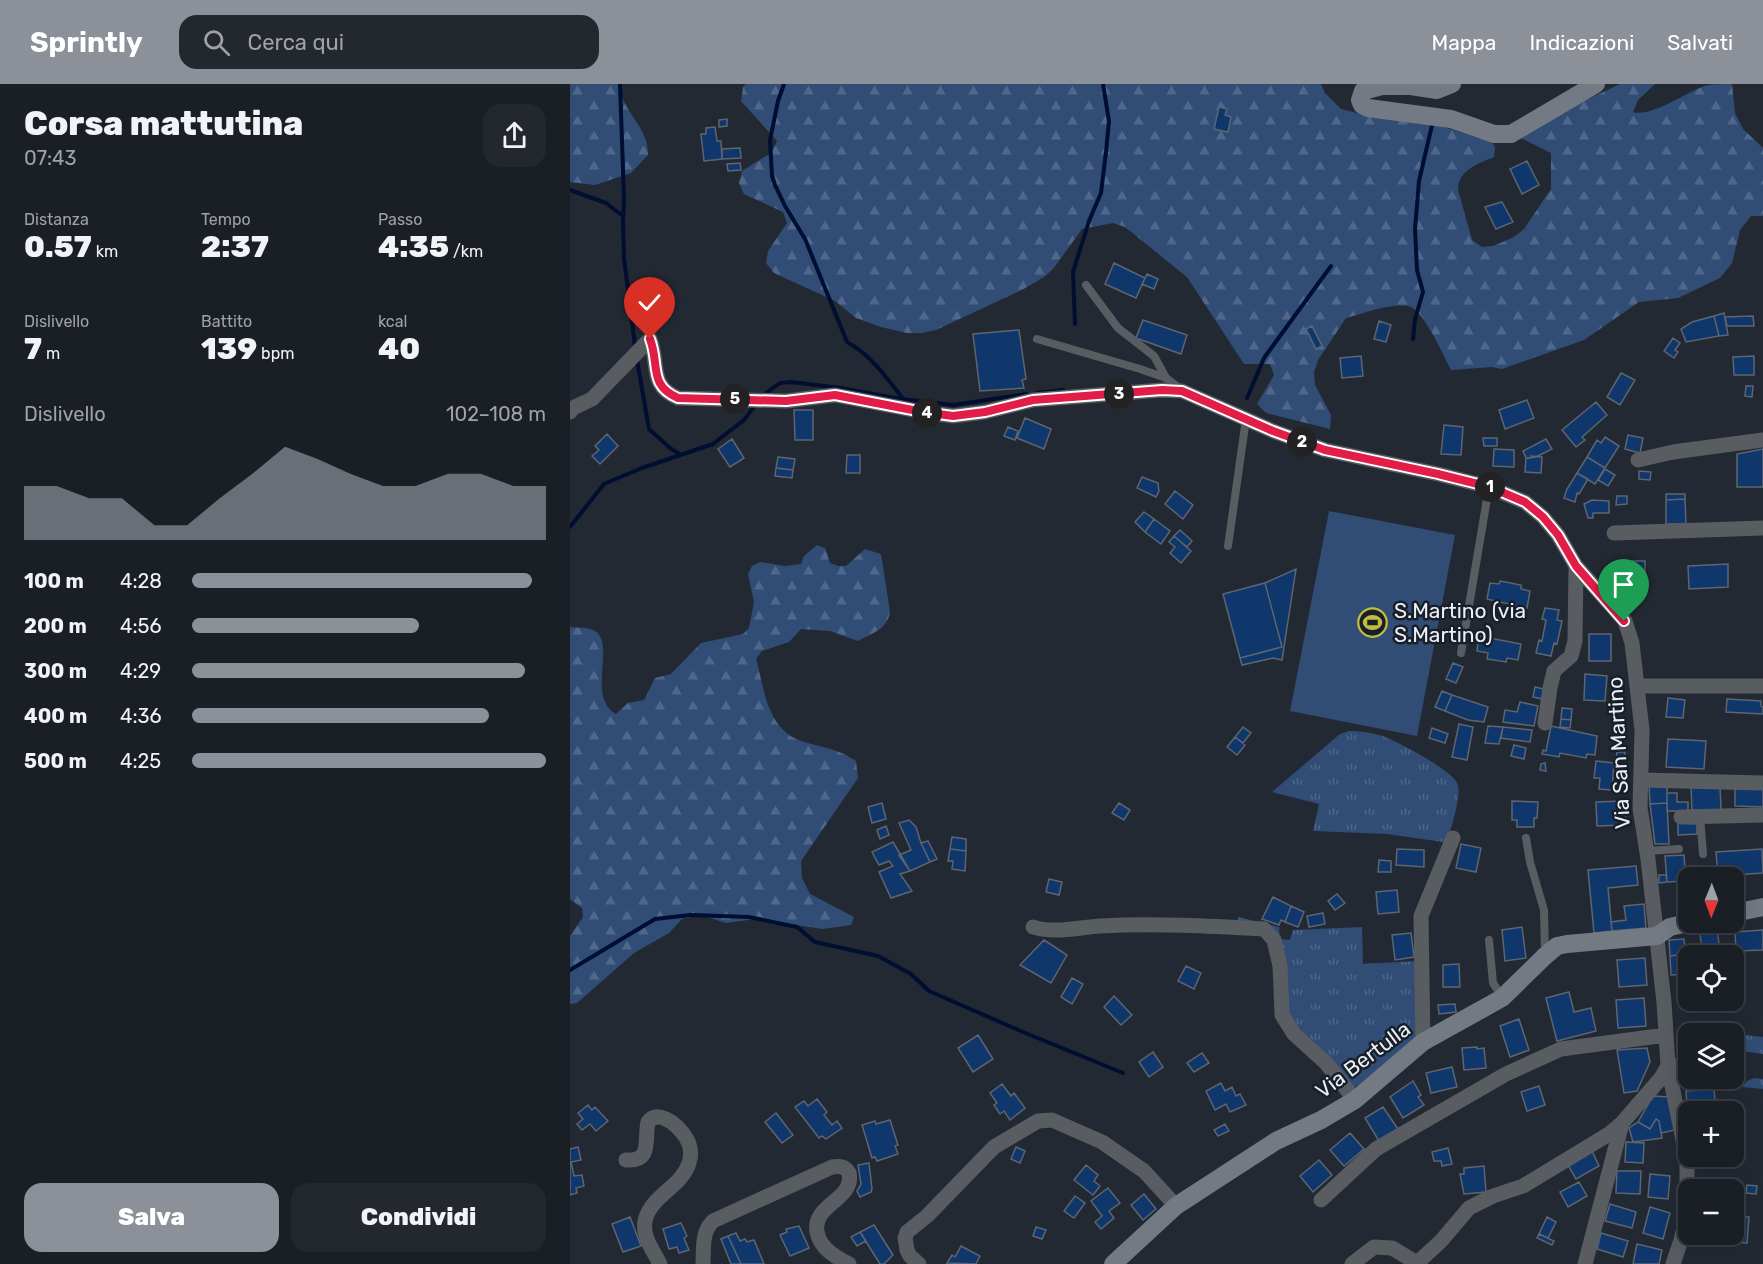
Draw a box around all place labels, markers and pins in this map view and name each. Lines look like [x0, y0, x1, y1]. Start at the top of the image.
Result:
pin [624, 277, 675, 339]
pin: 3 [1104, 379, 1134, 409]
pin: 5 [720, 384, 750, 414]
pin: 4 [912, 398, 942, 428]
pin: 2 [1287, 427, 1317, 457]
pin: 1 [1475, 472, 1505, 502]
pin [1598, 559, 1649, 621]
place label: S.Martino (via S.Martino) [1394, 598, 1526, 647]
sports icon: S.Martino (via S.Martino) [1357, 607, 1389, 639]

